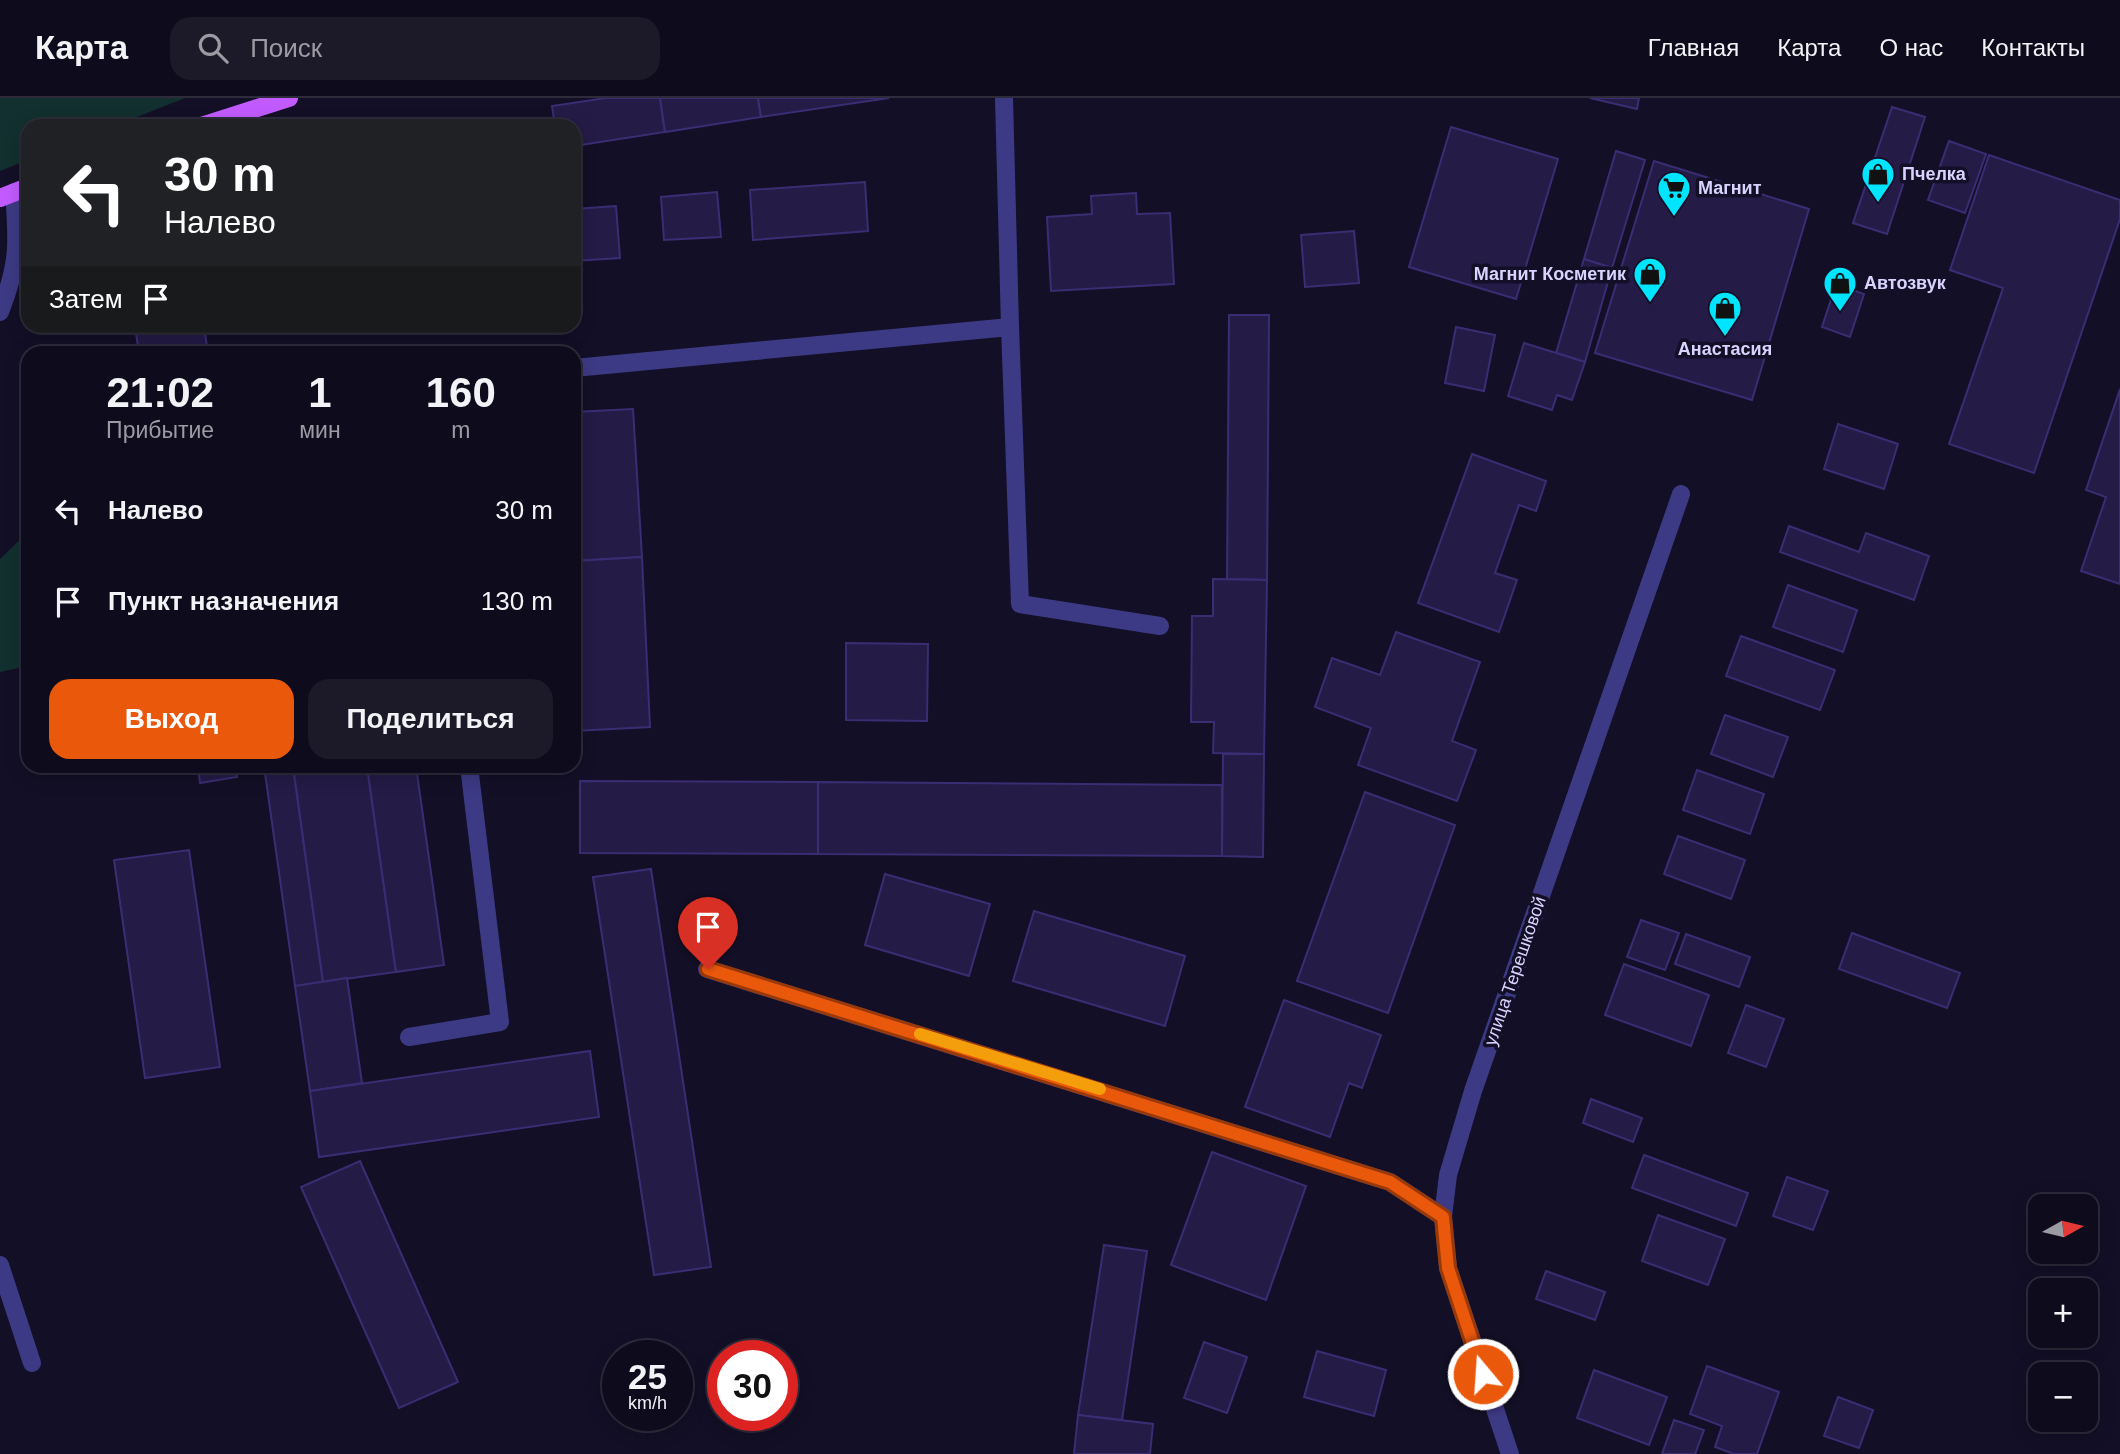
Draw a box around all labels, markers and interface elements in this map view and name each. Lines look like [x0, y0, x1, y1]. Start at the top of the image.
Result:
search box [170, 17, 660, 80]
text: Карта [35, 29, 128, 66]
icon: search [194, 29, 232, 67]
text: Поиск [250, 33, 322, 63]
text: Главная [1648, 34, 1739, 61]
text: Карта [1777, 34, 1841, 61]
text: О нас [1879, 34, 1943, 61]
text: Контакты [1981, 34, 2085, 61]
icon: left [49, 147, 140, 238]
text: 30 m [164, 147, 276, 201]
shop icon: Пчелка [1859, 155, 1897, 204]
place label: Пчелка [1902, 164, 1967, 184]
supermarket icon: Магнит [1655, 169, 1693, 218]
place label: Магнит [1698, 178, 1762, 198]
text: Налево [164, 204, 276, 240]
shop icon: Магнит Косметик [1631, 255, 1669, 304]
place label: Магнит Косметик [1474, 264, 1627, 284]
shop icon: Автозвук [1821, 264, 1859, 313]
place label: Автозвук [1864, 273, 1947, 293]
icon: arrive [137, 280, 175, 318]
text: Затем [49, 284, 123, 314]
shop icon: Анастасия [1706, 289, 1744, 338]
place label: Анастасия [1678, 339, 1772, 359]
text: 21:02 [106, 369, 214, 416]
text: 1 [308, 369, 332, 416]
text: 160 [426, 369, 496, 416]
text: Прибытие [106, 417, 214, 443]
text: мин [299, 417, 341, 443]
text: m [451, 417, 470, 443]
icon: left [49, 492, 87, 530]
text: Налево [108, 495, 203, 525]
text: 30 m [495, 495, 553, 525]
icon: arrive [49, 583, 87, 621]
text: Пункт назначения [108, 586, 339, 616]
text: 130 m [481, 586, 553, 616]
button: Выход [49, 679, 294, 759]
button: Поделиться [308, 679, 553, 759]
street label: улица Терешковой [1480, 894, 1550, 1048]
pin [678, 897, 738, 969]
icon: arrive [689, 908, 727, 946]
north arrow [2028, 1194, 2098, 1264]
map controls [2028, 1194, 2098, 1432]
button: + [2028, 1278, 2098, 1348]
position arrow [1446, 1337, 1520, 1411]
speed limit sign: 30 [707, 1340, 798, 1431]
text: 25 [628, 1357, 667, 1396]
button: − [2028, 1362, 2098, 1432]
text: km/h [628, 1393, 667, 1413]

